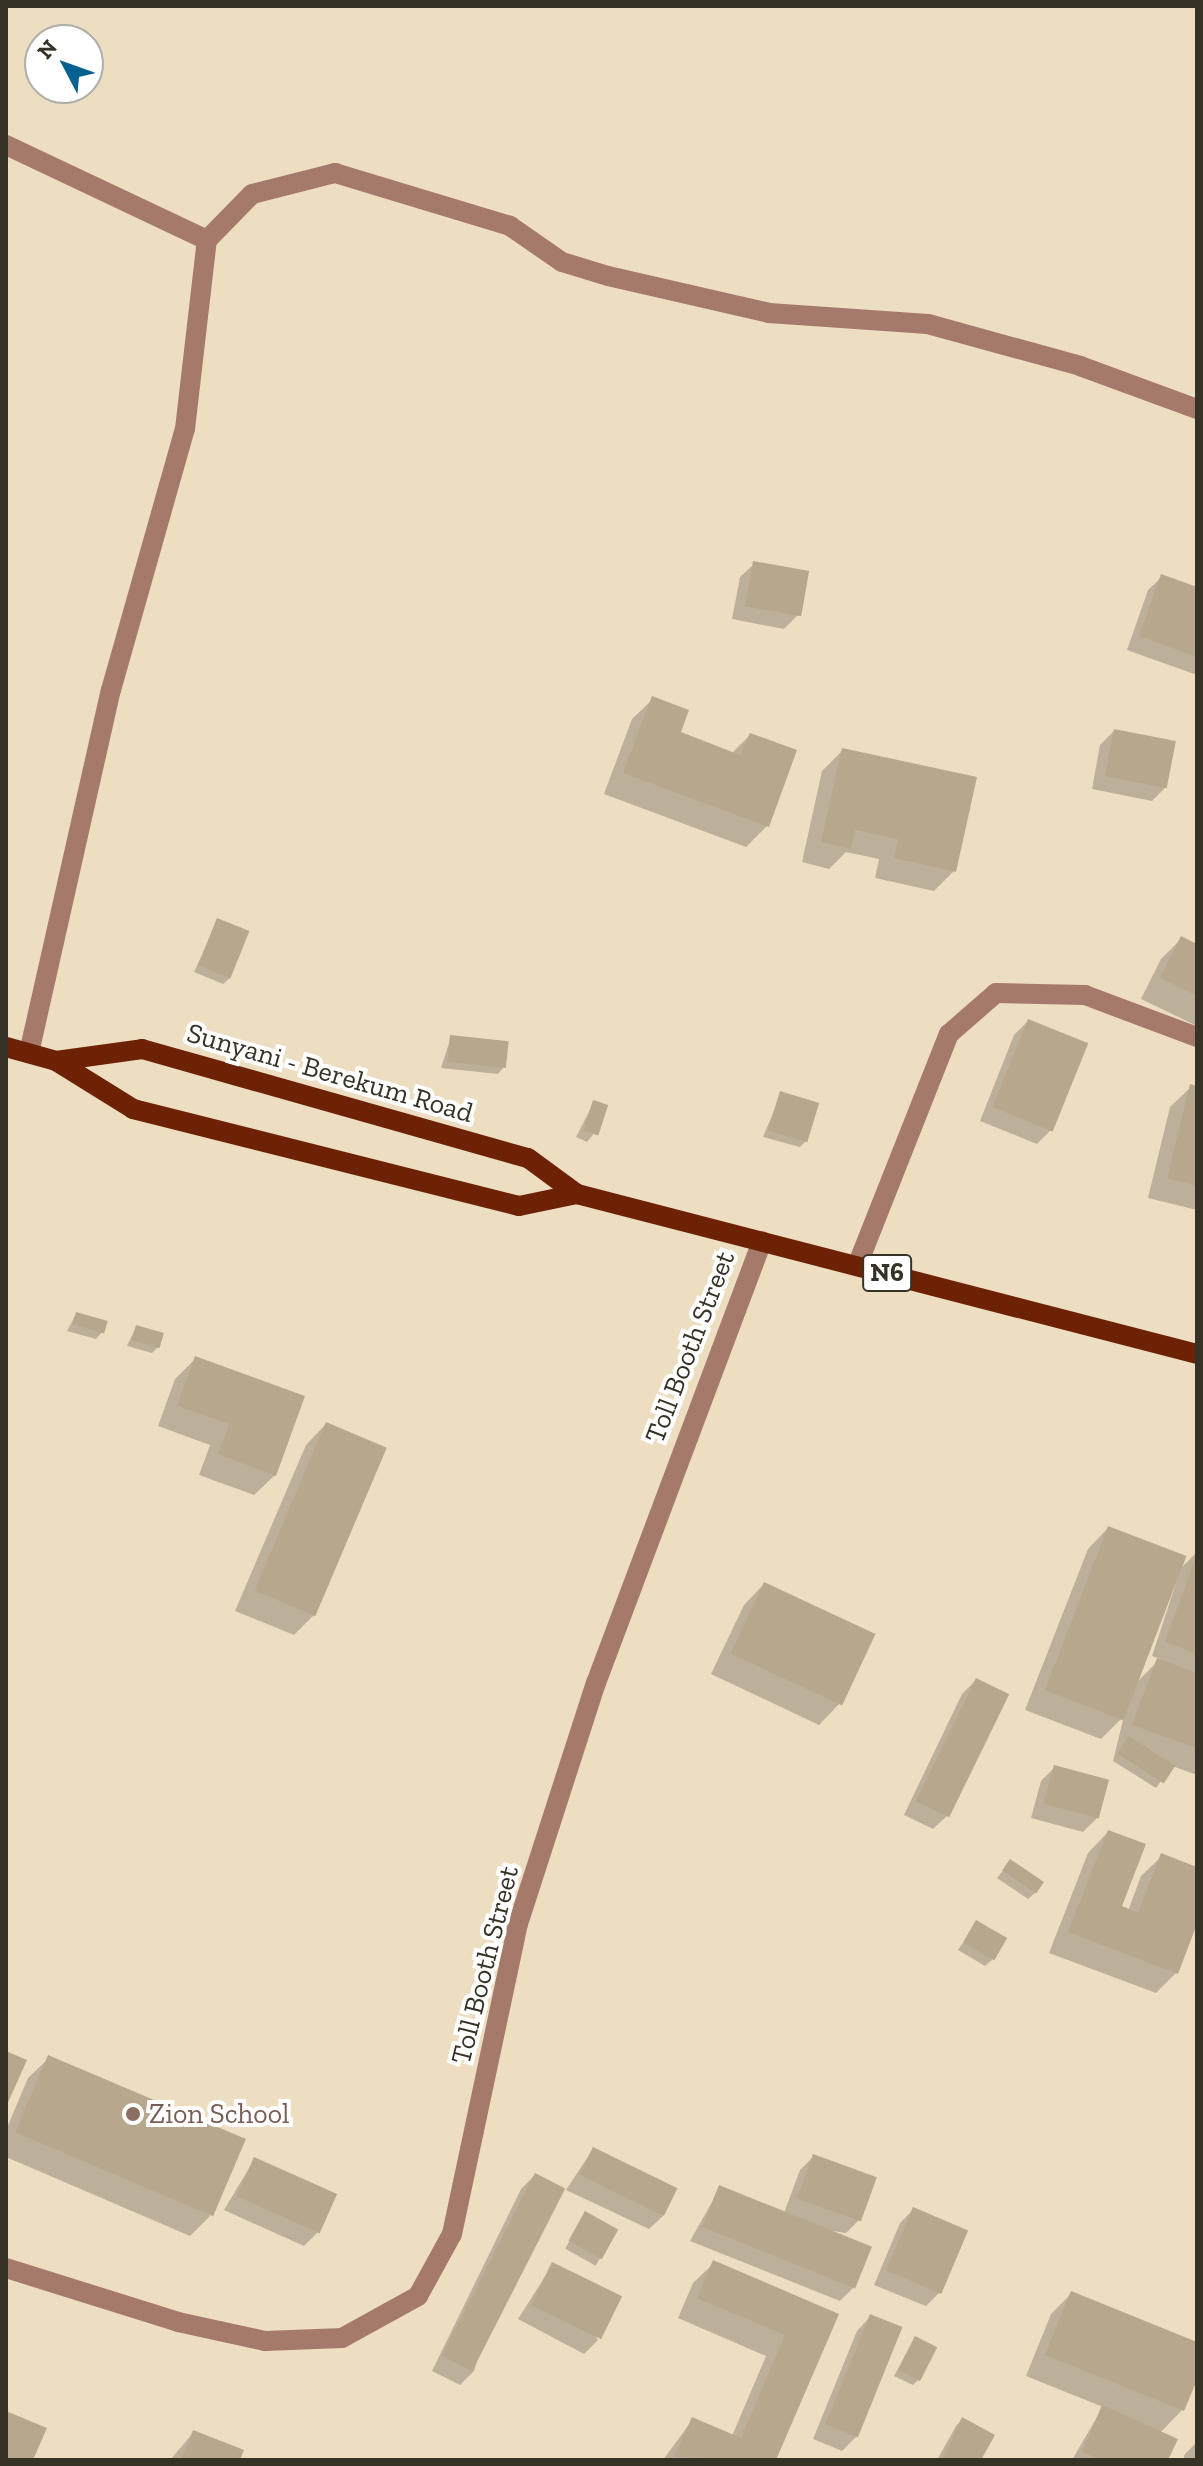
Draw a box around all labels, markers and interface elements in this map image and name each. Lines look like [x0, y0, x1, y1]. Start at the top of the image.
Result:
north arrow [24, 24, 104, 104]
text: N [31, 34, 63, 64]
street label: Sunyani - Berekum Road [183, 1016, 477, 1130]
street label: Toll Booth Street [638, 1246, 742, 1448]
road number: N6 [861, 1251, 913, 1295]
street label: Toll Booth Street [444, 1862, 526, 2068]
place label: Zion School [149, 2097, 289, 2131]
marker: Zion School [124, 2105, 142, 2123]

